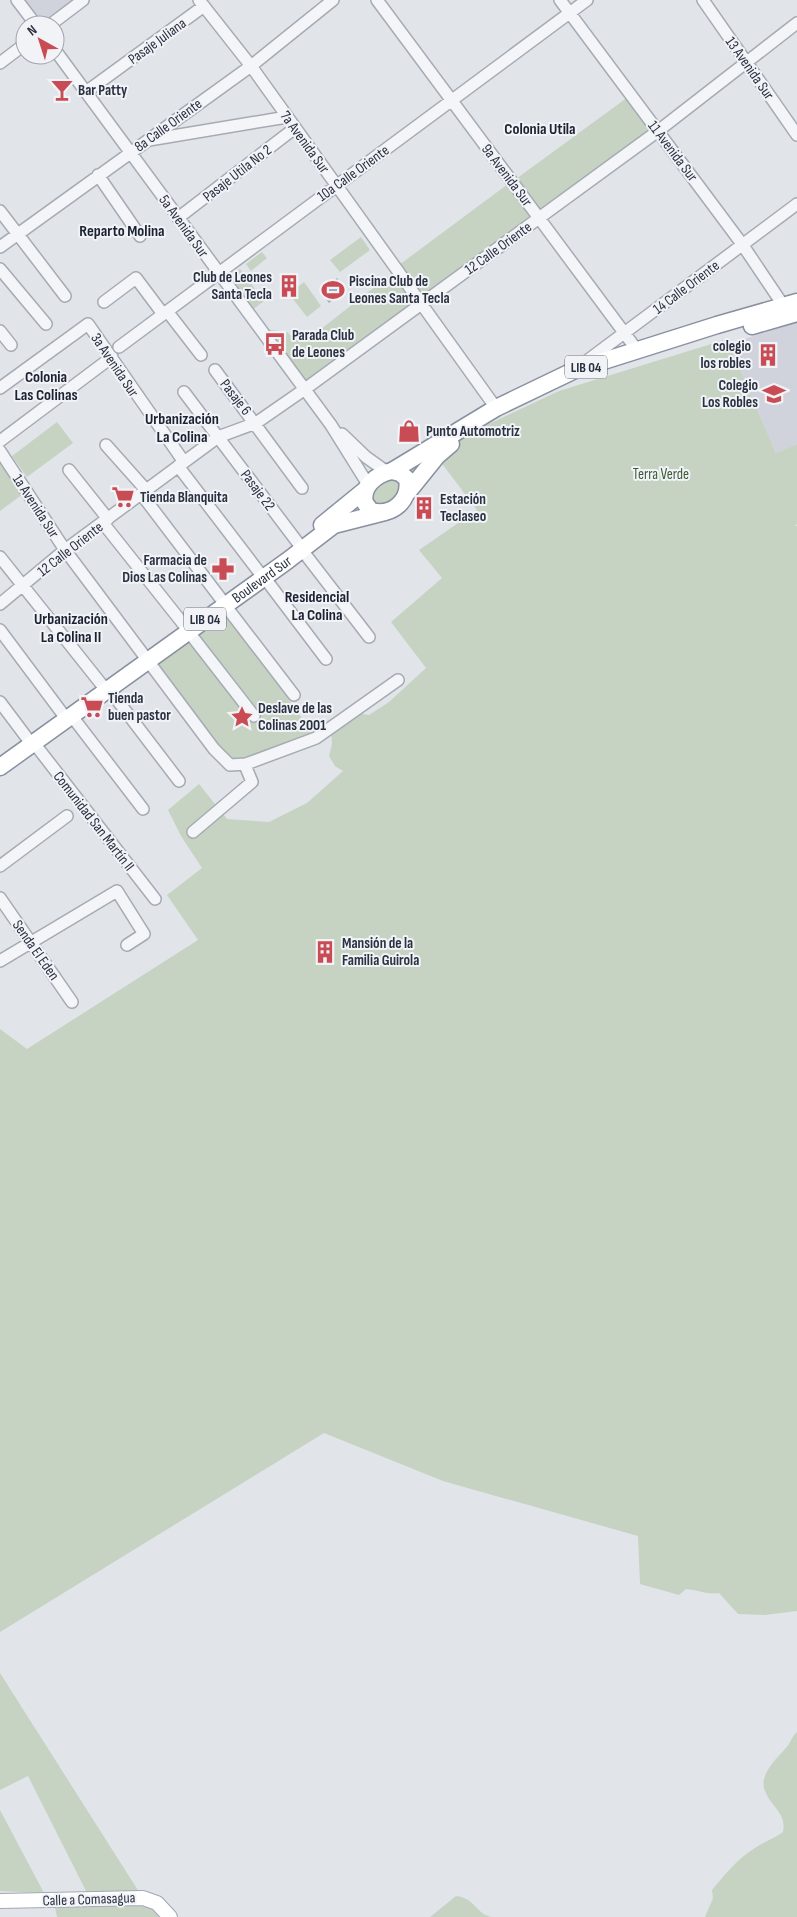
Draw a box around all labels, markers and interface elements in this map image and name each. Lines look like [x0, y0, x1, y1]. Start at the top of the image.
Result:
street label: Pasaje Juliana [124, 14, 190, 69]
north arrow [15, 15, 65, 65]
text: N [24, 21, 40, 39]
street label: 13 Avenida Sur [721, 33, 779, 104]
bar icon: Bar Patty [49, 77, 75, 103]
place label: Bar Patty [78, 81, 128, 100]
street label: 8a Calle Oriente [131, 94, 206, 156]
street label: 7a Avenida Sur [276, 107, 334, 178]
street label: 11 Avenida Sur [644, 117, 702, 186]
district label: Colonia Utila [504, 120, 576, 139]
street label: 9a Avenida Sur [477, 140, 537, 211]
street label: Pasaje Utila No 2 [199, 141, 276, 206]
street label: 10a Calle Oriente [314, 141, 393, 206]
street label: 5a Avenida Sur [155, 191, 213, 262]
street label: 12 Calle Oriente [461, 218, 536, 279]
district label: Reparto Molina [79, 222, 165, 241]
street label: 14 Calle Oriente [649, 256, 723, 319]
place label: Club de Leones Santa Tecla [193, 268, 272, 304]
place label: Piscina Club de Leones Santa Tecla [349, 272, 450, 308]
building icon: Club de Leones Santa Tecla [276, 273, 302, 299]
sports icon: Piscina Club de Leones Santa Tecla [320, 277, 346, 303]
place label: Parada Club de Leones [292, 326, 354, 362]
street label: 3a Avenida Sur [86, 330, 143, 401]
bus stop icon: Parada Club de Leones [262, 331, 288, 357]
place label: colegio los robles [701, 337, 751, 373]
building icon: colegio los robles [755, 342, 781, 368]
road number: LIB 04 [565, 356, 607, 378]
district label: Colonia Las Colinas [14, 368, 78, 405]
street label: Pasaje 6 [216, 375, 256, 419]
place label: Colegio Los Robles [702, 376, 758, 412]
school or university icon: Colegio Los Robles [761, 381, 787, 407]
district label: Urbanización La Colina [145, 410, 219, 447]
shop icon: Punto Automotriz [396, 418, 422, 444]
place label: Punto Automotriz [426, 422, 520, 441]
park label: Terra Verde [633, 465, 689, 484]
street label: Pasaje 22 [236, 466, 279, 515]
street label: 1a Avenida Sur [8, 471, 64, 542]
supermarket icon: Tienda Blanquita [110, 484, 136, 510]
place label: Tienda Blanquita [140, 488, 228, 507]
place label: Estación Teclaseo [440, 490, 486, 526]
building icon: Estación Teclaseo [411, 495, 437, 521]
street label: 12 Calle Oriente [34, 518, 107, 581]
place label: Farmacia de Dios Las Colinas [122, 551, 207, 587]
street label: Boulevard Sur [228, 551, 296, 607]
pharmacy icon: Farmacia de Dios Las Colinas [210, 556, 236, 582]
district label: Residencial La Colina [285, 588, 349, 625]
road number: LIB 04 [184, 608, 226, 630]
district label: Urbanización La Colina II [34, 610, 108, 647]
place label: Tienda buen pastor [108, 689, 171, 725]
supermarket icon: Tienda buen pastor [79, 694, 105, 720]
place label: Deslave de las Colinas 2001 [258, 699, 332, 735]
place icon: Deslave de las Colinas 2001 [229, 704, 255, 730]
street label: Comunidad San Martín II [49, 768, 139, 875]
street label: Senda El Eden [8, 916, 63, 984]
place label: Mansión de la Familia Guirola [342, 934, 419, 970]
building icon: Mansión de la Familia Guirola [312, 939, 338, 965]
street label: Calle a Comasagua [42, 1888, 136, 1911]

